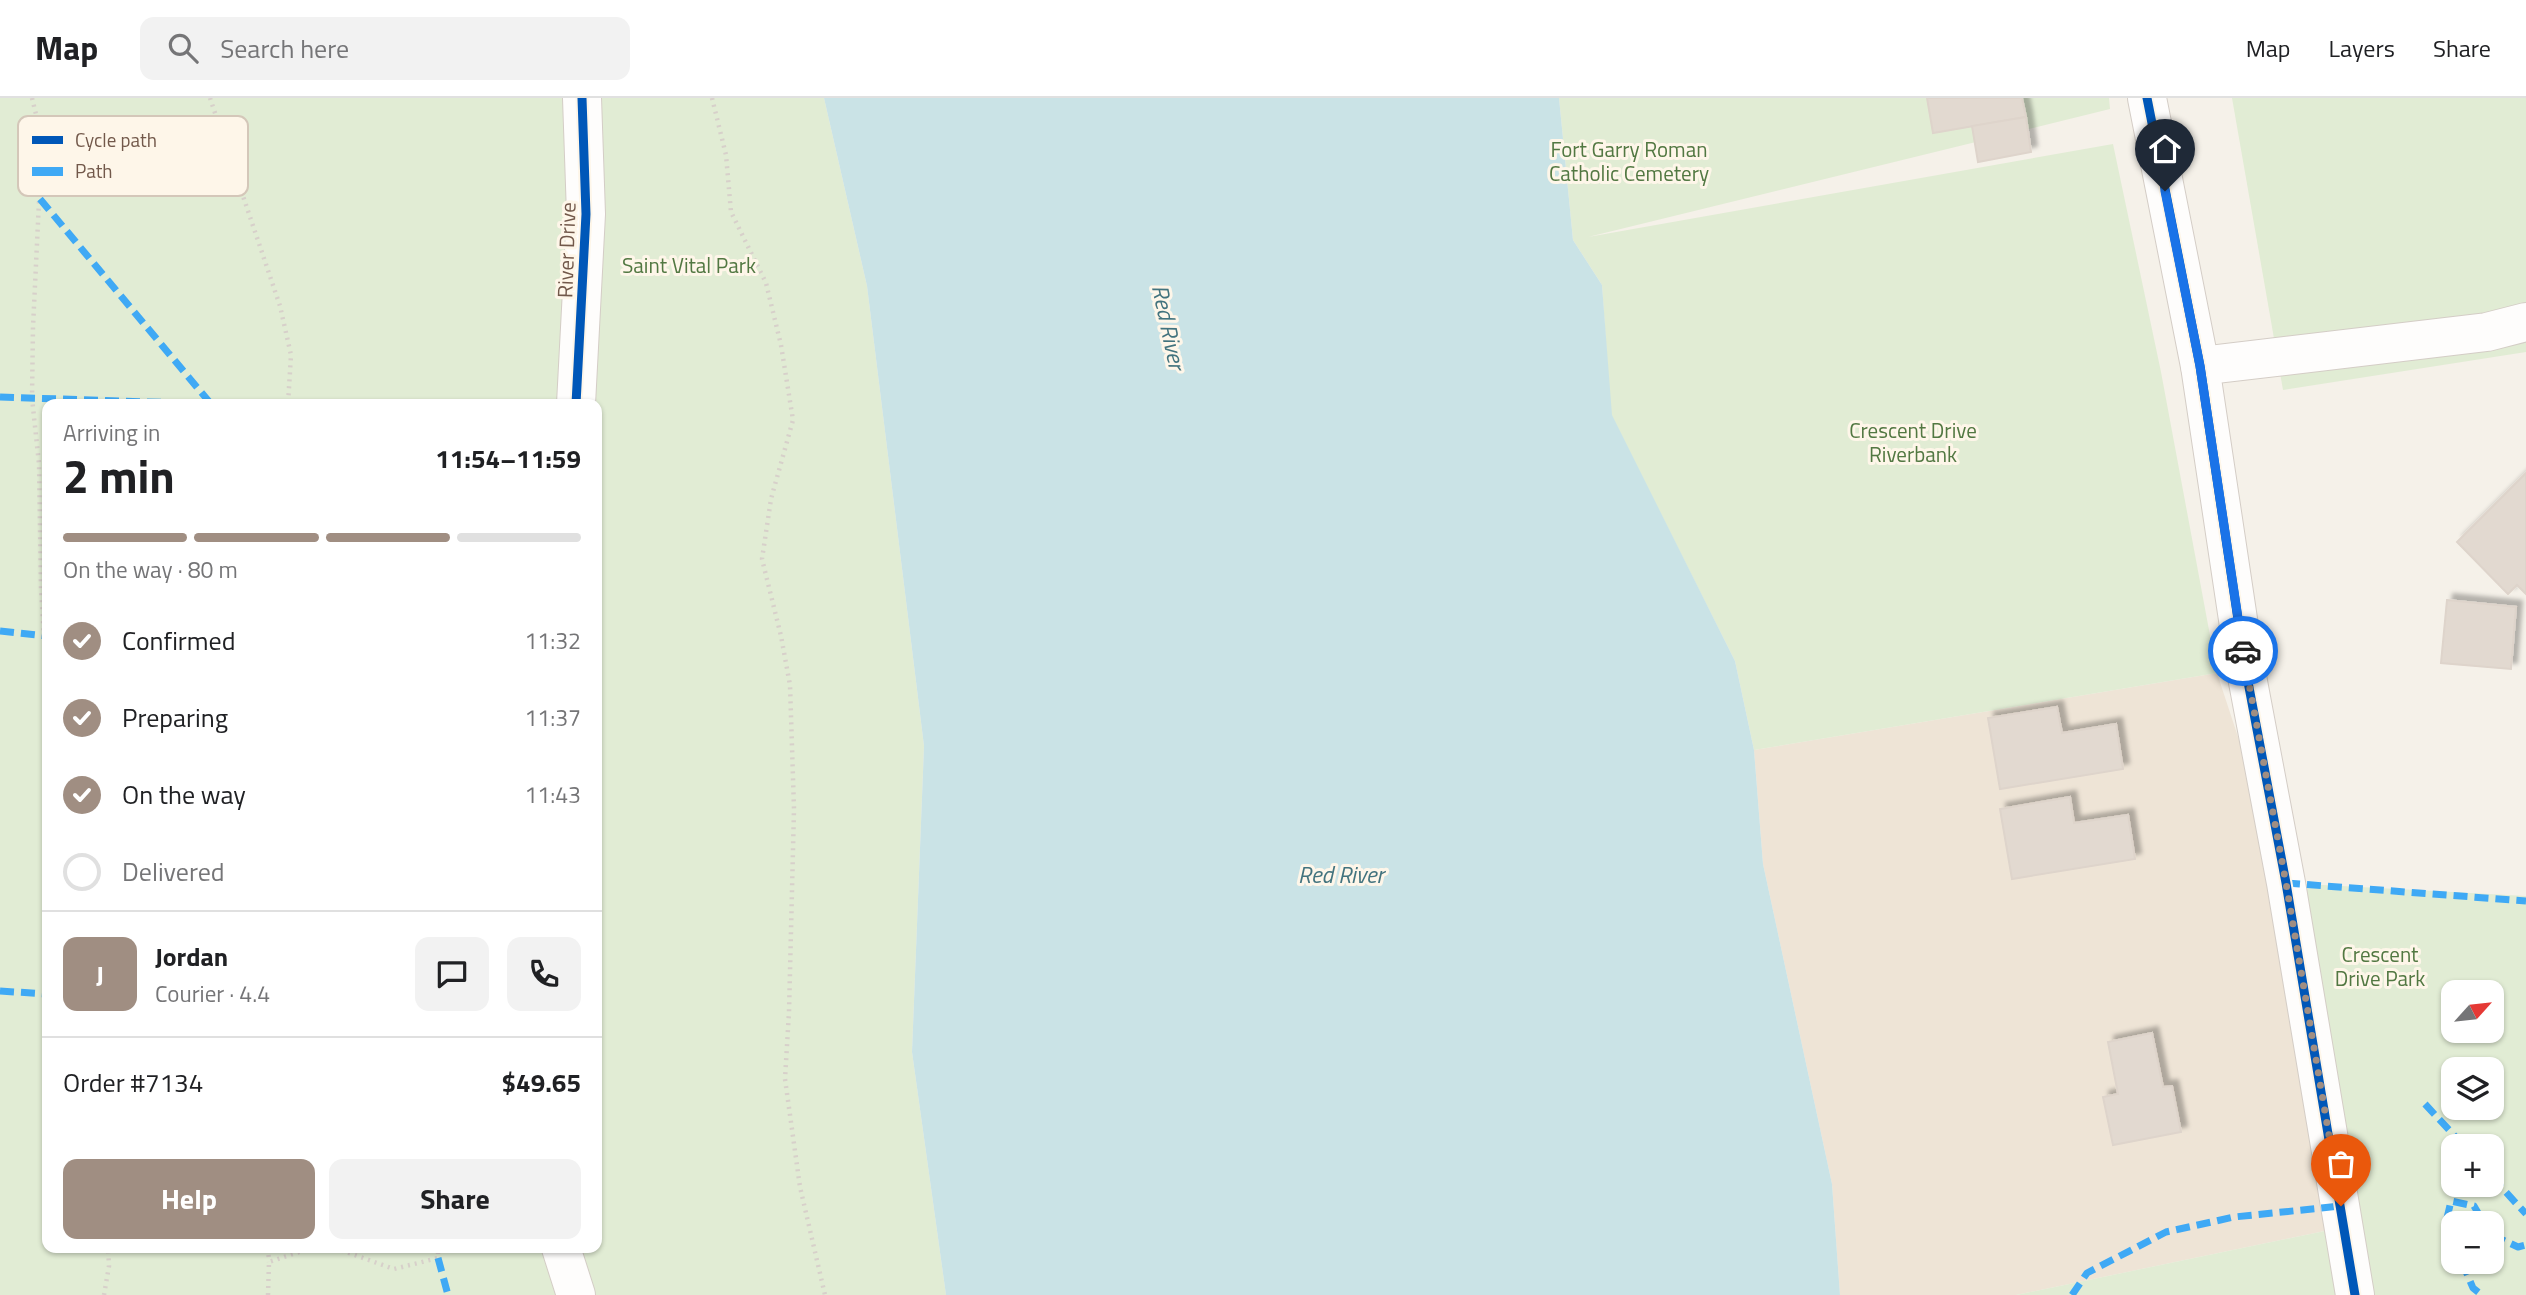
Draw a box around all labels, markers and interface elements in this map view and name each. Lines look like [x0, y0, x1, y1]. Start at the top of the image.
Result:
search box [140, 17, 630, 80]
text: Map [35, 23, 98, 73]
icon: search [164, 29, 202, 67]
text: Search here [220, 29, 349, 68]
text: Map [2246, 30, 2291, 66]
text: Layers [2329, 30, 2395, 66]
text: Share [2433, 30, 2491, 66]
legend [18, 116, 248, 196]
pin [2135, 119, 2195, 191]
text: Cycle path [75, 125, 157, 154]
icon: home [2146, 130, 2184, 168]
park label: Fort Garry Roman Catholic Cemetery [1549, 133, 1709, 189]
text: Path [75, 156, 113, 185]
street label: River Drive [548, 202, 584, 298]
park label: Saint Vital Park [622, 249, 756, 281]
water label: Red River [1143, 281, 1196, 375]
park label: Crescent Drive Riverbank [1849, 414, 1977, 470]
text: Arriving in [63, 415, 160, 450]
text: 11:54–11:59 [435, 439, 581, 478]
text: 2 min [63, 441, 175, 511]
text: On the way · 80 m [63, 552, 238, 587]
courier [2208, 616, 2278, 686]
text: Confirmed [122, 621, 236, 660]
icon: check [63, 622, 101, 660]
text: 11:32 [524, 623, 581, 658]
icon: car [2224, 632, 2262, 670]
text: Preparing [122, 698, 228, 737]
icon: check [63, 699, 101, 737]
text: 11:37 [524, 700, 581, 735]
text: On the way [122, 775, 246, 814]
icon: check [63, 776, 101, 814]
text: 11:43 [524, 777, 581, 812]
text: Delivered [122, 852, 225, 891]
water label: Red River [1298, 857, 1387, 892]
text: Jordan [155, 937, 228, 976]
button: chat [415, 937, 489, 1011]
button: phone [507, 937, 581, 1011]
park label: Crescent Drive Park [2335, 938, 2425, 994]
text: J [96, 955, 104, 994]
text: Courier · 4.4 [155, 976, 270, 1011]
north arrow [2441, 980, 2504, 1043]
map controls [2441, 980, 2504, 1274]
button: layers [2441, 1057, 2504, 1120]
text: Order #7134 [63, 1063, 203, 1102]
text: $49.65 [502, 1063, 581, 1102]
pin [2311, 1134, 2371, 1206]
button: + [2441, 1134, 2504, 1197]
icon: bag [2322, 1145, 2360, 1183]
button: Help [63, 1159, 315, 1239]
button: Share [329, 1159, 581, 1239]
button: − [2441, 1211, 2504, 1274]

